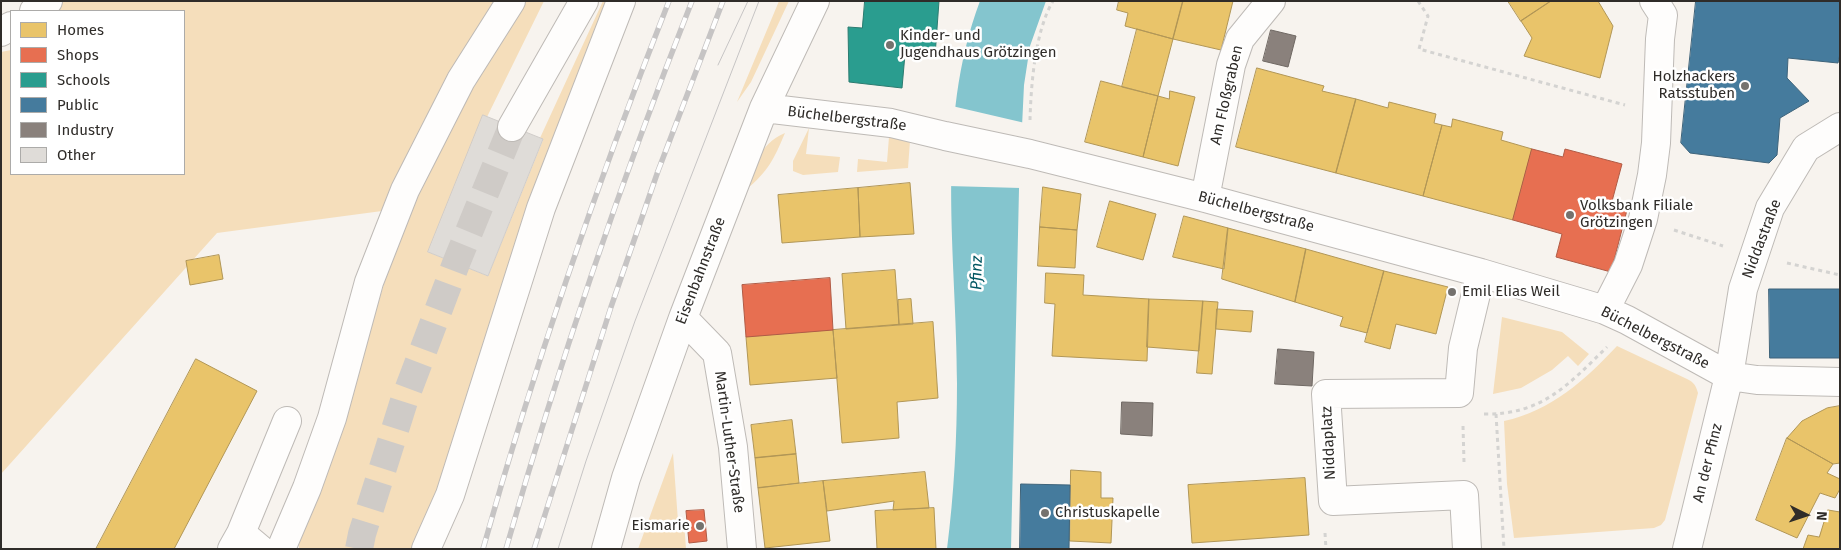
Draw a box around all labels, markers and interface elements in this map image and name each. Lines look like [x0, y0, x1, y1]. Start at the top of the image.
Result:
legend [10, 10, 185, 175]
text: Homes [57, 21, 104, 39]
place label: Kinder- und Jugendhaus Grötzingen [900, 27, 1057, 62]
marker: Kinder- und Jugendhaus Grötzingen [884, 39, 896, 51]
street label: Am Floßgraben [1207, 43, 1247, 147]
text: Shops [57, 46, 99, 64]
place label: Holzhackers Ratsstuben [1653, 68, 1735, 103]
text: Schools [57, 71, 110, 89]
marker: Holzhackers Ratsstuben [1739, 80, 1751, 92]
text: Public [57, 96, 99, 114]
street label: Büchelbergstraße [787, 103, 907, 135]
text: Industry [57, 121, 114, 139]
text: Other [57, 146, 96, 164]
street label: Büchelbergstraße [1196, 188, 1316, 236]
place label: Volksbank Filiale Grötzingen [1580, 197, 1693, 232]
street label: Niddastraße [1739, 197, 1785, 281]
marker: Volksbank Filiale Grötzingen [1564, 209, 1576, 221]
street label: Eisenbahnstraße [672, 215, 730, 327]
water label: Pfinz [967, 256, 987, 290]
place label: Emil Elias Weil [1462, 283, 1560, 301]
marker: Emil Elias Weil [1446, 286, 1458, 298]
street label: Büchelbergstraße [1598, 303, 1712, 373]
street label: Martin-Luther-Straße [710, 370, 748, 514]
street label: Niddaplatz [1318, 406, 1340, 480]
street label: An der Pfinz [1689, 422, 1727, 504]
north arrow [1781, 490, 1831, 540]
place label: Christuskapelle [1055, 504, 1160, 522]
marker: Christuskapelle [1039, 507, 1051, 519]
text: N [1813, 511, 1830, 521]
place label: Eismarie [632, 517, 690, 535]
marker: Eismarie [694, 520, 706, 532]

